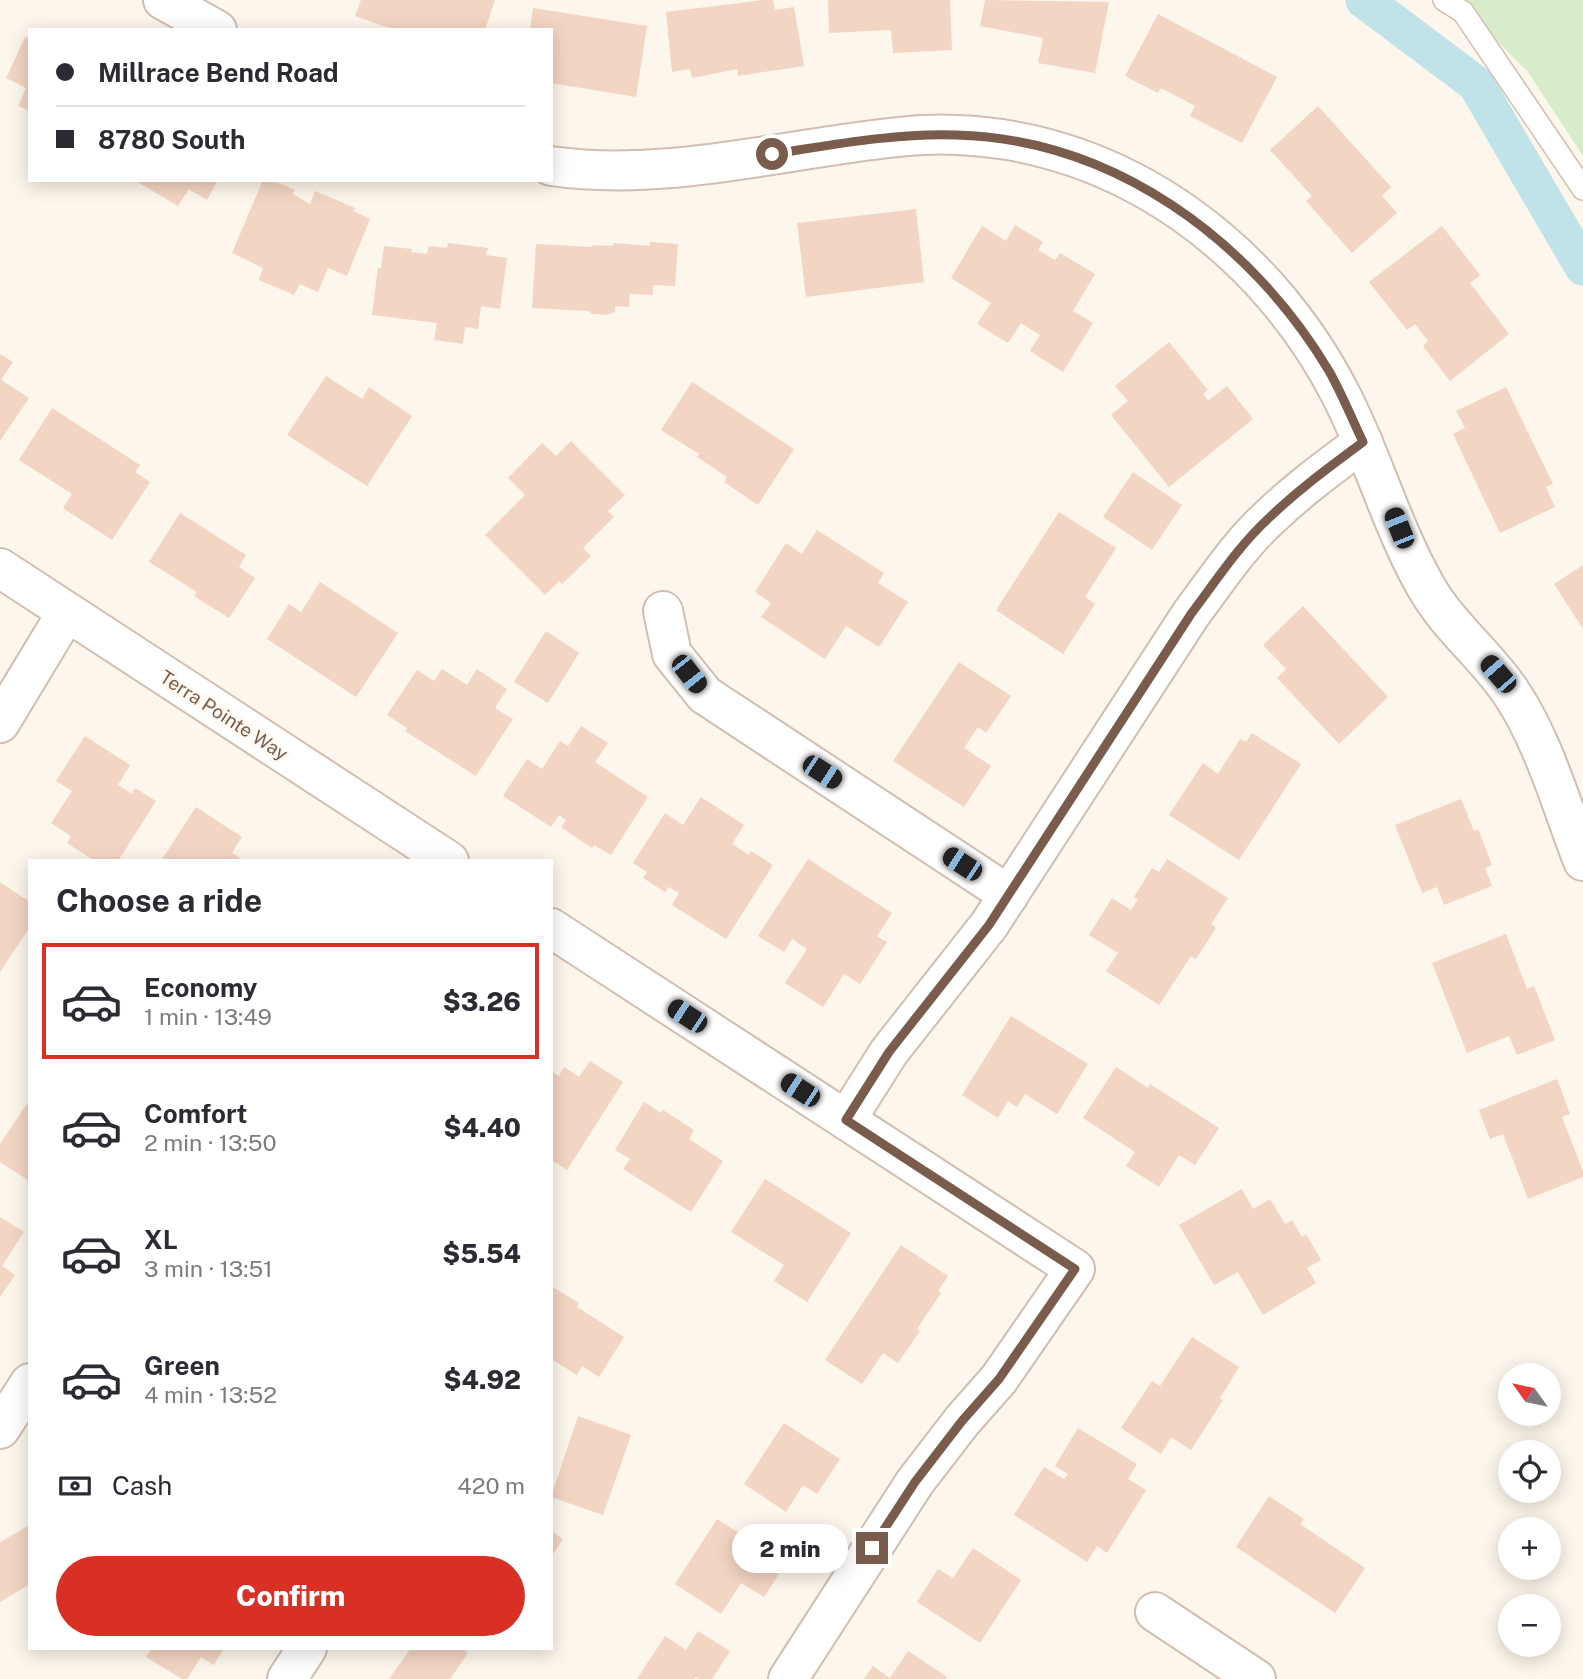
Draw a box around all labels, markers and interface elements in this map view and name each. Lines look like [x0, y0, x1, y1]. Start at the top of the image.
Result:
text: Millrace Bend Road [98, 57, 339, 88]
text: 8780 South [98, 124, 245, 155]
route start [756, 138, 788, 170]
car [1382, 505, 1417, 551]
car [668, 651, 711, 697]
car [1477, 651, 1520, 697]
street label: Terra Pointe Way [156, 665, 292, 765]
car [799, 752, 846, 792]
car [939, 844, 986, 884]
text: Choose a ride [56, 882, 262, 919]
icon: car [60, 970, 123, 1033]
text: Economy [144, 972, 257, 1003]
text: $3.26 [443, 986, 521, 1017]
car [664, 996, 711, 1036]
text: 1 min · 13:49 [144, 1003, 272, 1030]
car [777, 1070, 824, 1110]
icon: car [60, 1096, 123, 1159]
text: Comfort [144, 1098, 247, 1129]
text: $4.40 [444, 1112, 521, 1143]
text: 2 min · 13:50 [144, 1129, 276, 1156]
icon: car [60, 1222, 123, 1285]
text: XL [144, 1224, 178, 1255]
text: $5.54 [442, 1238, 521, 1269]
text: 3 min · 13:51 [144, 1255, 273, 1282]
icon: car [60, 1348, 123, 1411]
text: Green [144, 1350, 220, 1381]
north arrow [1498, 1363, 1561, 1426]
map controls [1498, 1363, 1561, 1657]
text: $4.92 [444, 1364, 521, 1395]
text: 4 min · 13:52 [144, 1381, 277, 1408]
button: locate [1498, 1440, 1561, 1503]
icon: cash [56, 1467, 94, 1505]
text: Cash [112, 1470, 172, 1501]
text: 420 m [457, 1472, 525, 1499]
button: + [1498, 1517, 1561, 1580]
callout: 2 min [732, 1524, 848, 1572]
route end [856, 1532, 888, 1564]
text: 2 min [759, 1535, 821, 1562]
button: Confirm [56, 1556, 525, 1636]
button: − [1498, 1594, 1561, 1657]

